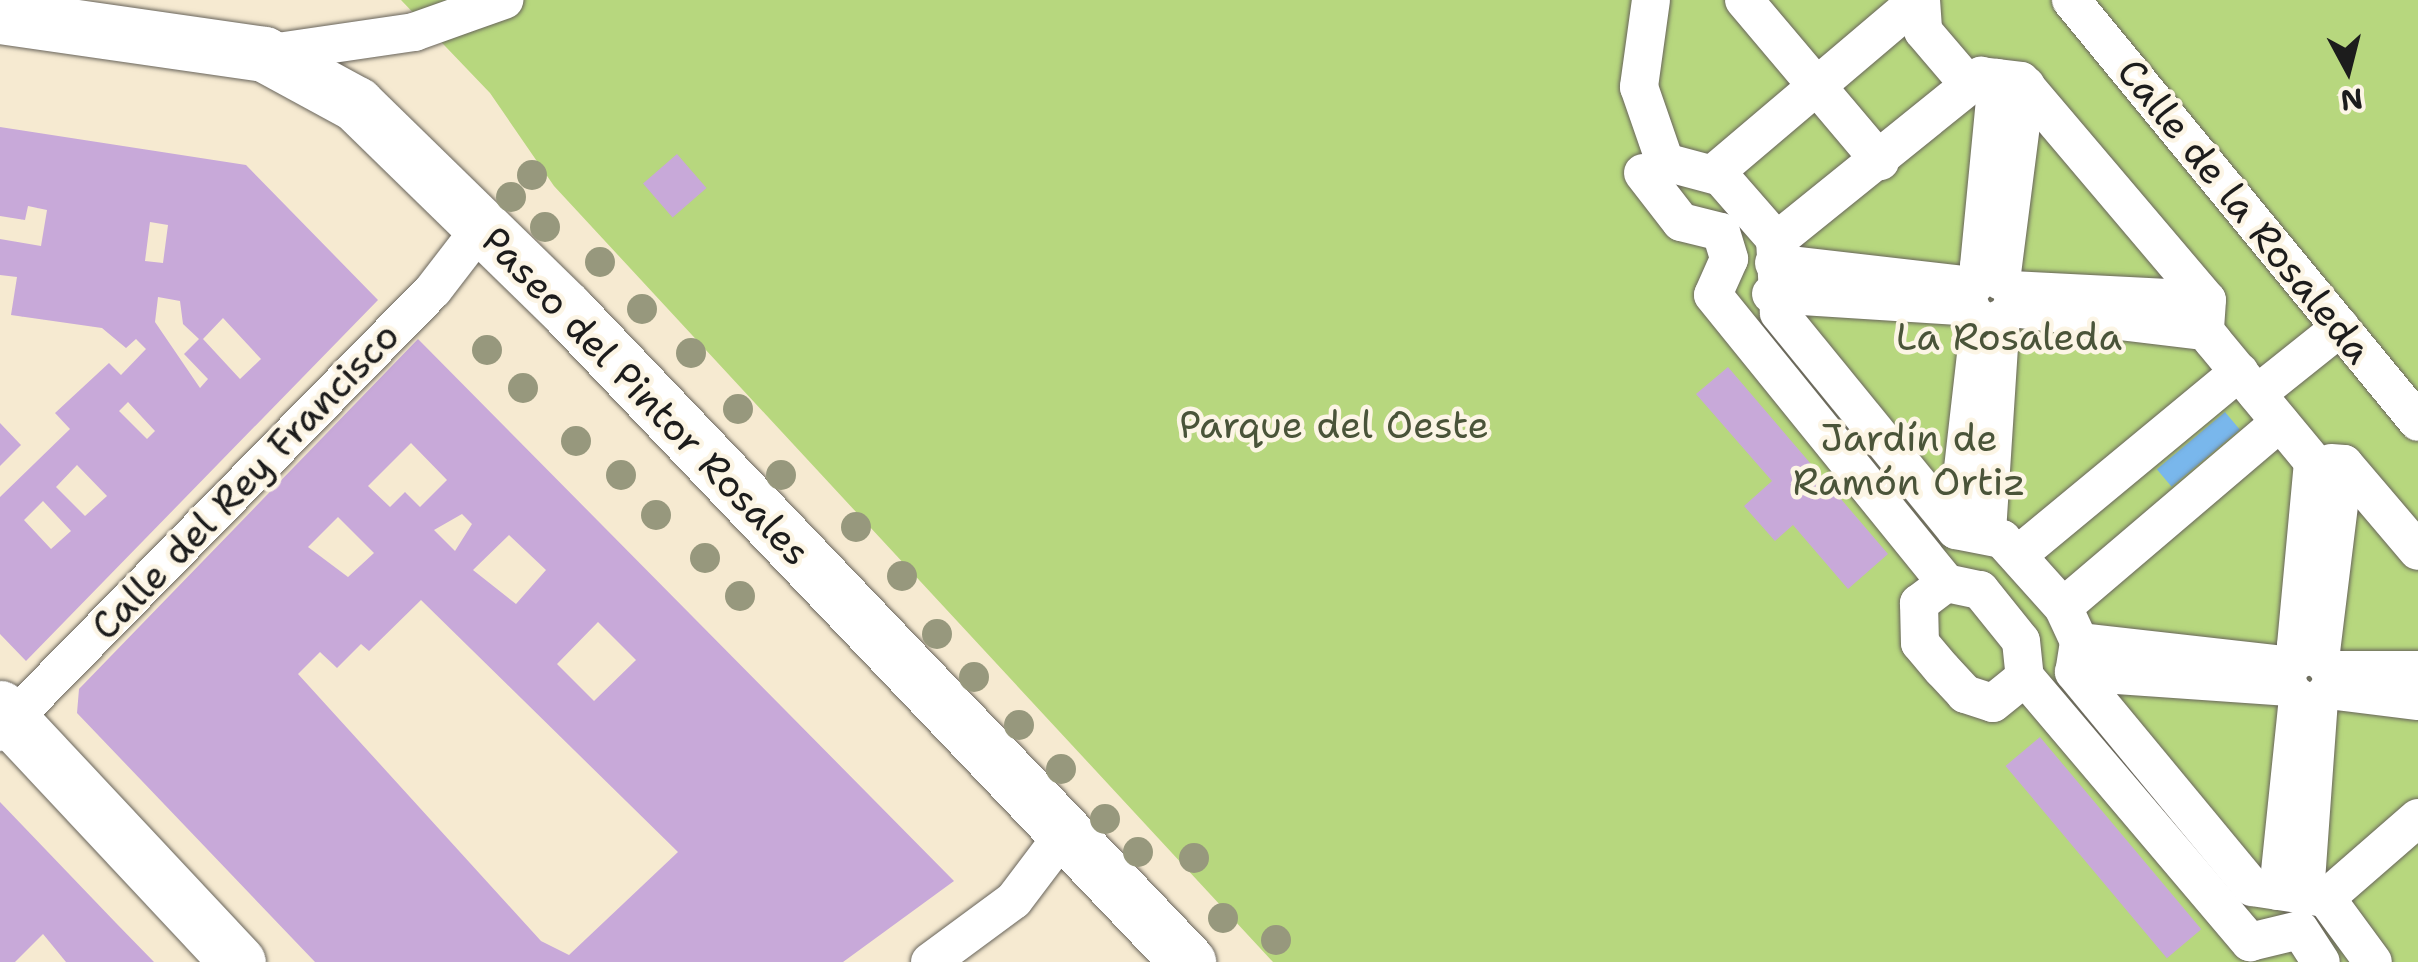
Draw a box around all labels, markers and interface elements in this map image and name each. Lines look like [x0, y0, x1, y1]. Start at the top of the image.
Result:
north arrow [2298, 20, 2398, 120]
street label: Calle de la Rosaleda [2108, 49, 2382, 373]
text: N [2338, 80, 2365, 120]
street label: Paseo del Pintor Rosales [472, 217, 820, 575]
street label: Calle del Rey Francisco [82, 313, 408, 649]
park label: La Rosaleda [1896, 314, 2122, 360]
park label: Parque del Oeste [1179, 402, 1489, 448]
park label: Jardín de Ramón Ortiz [1793, 415, 2025, 504]

